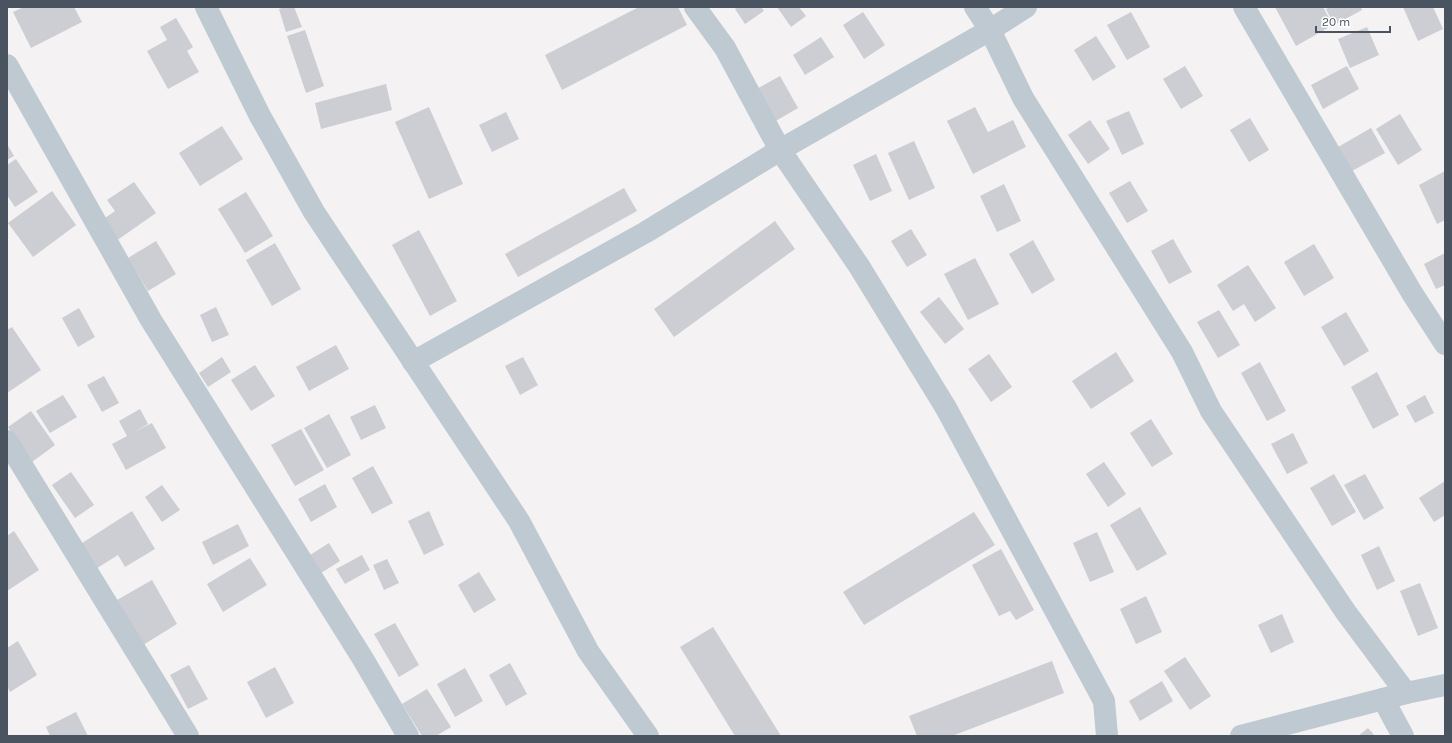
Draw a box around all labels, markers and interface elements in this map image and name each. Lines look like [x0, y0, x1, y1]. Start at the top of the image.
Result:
scale bar [1316, 8, 1390, 34]
text: 20 m [1322, 15, 1350, 29]

